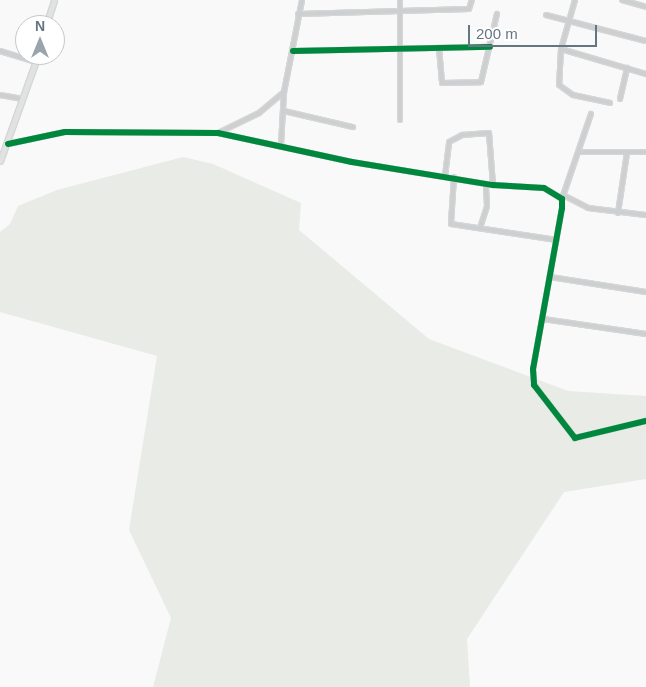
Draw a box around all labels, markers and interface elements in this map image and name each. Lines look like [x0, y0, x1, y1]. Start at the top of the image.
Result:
north arrow [15, 15, 65, 65]
scale bar [471, 15, 600, 47]
text: N [35, 18, 45, 34]
text: 200 m [476, 25, 518, 42]

